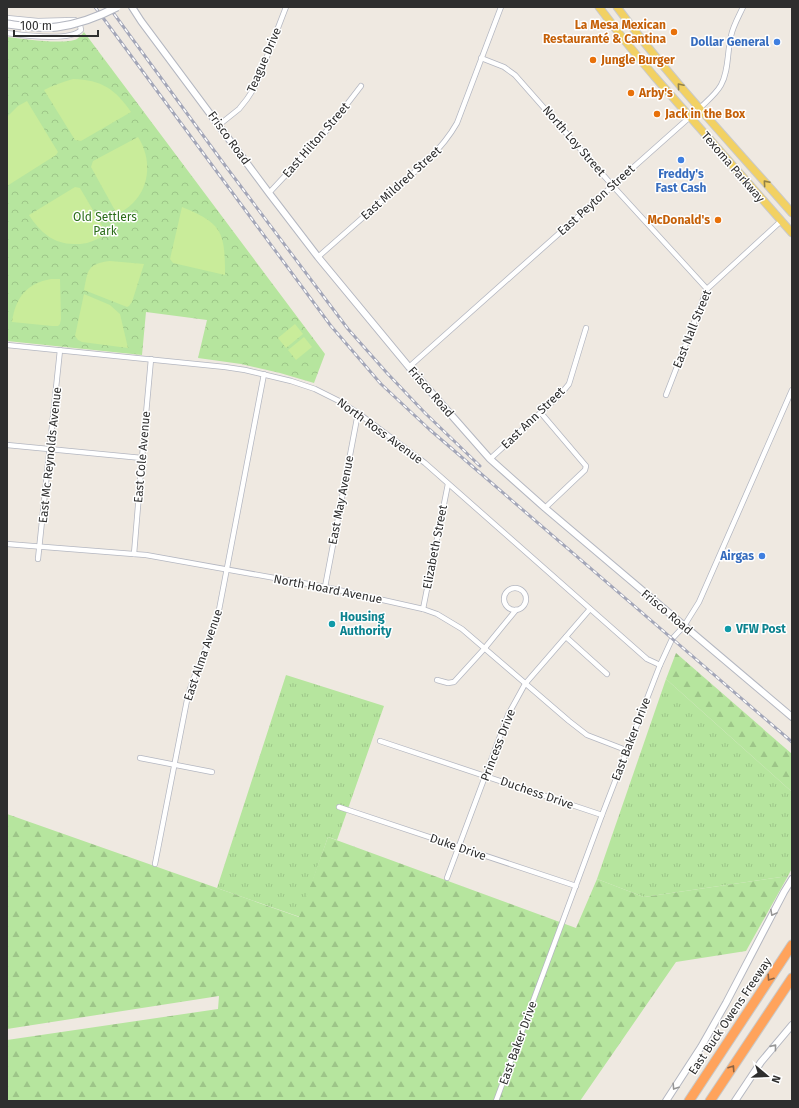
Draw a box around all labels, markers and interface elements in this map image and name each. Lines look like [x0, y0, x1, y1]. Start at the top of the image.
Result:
scale bar [14, 12, 98, 38]
place label: La Mesa Mexican Restauranté & Cantina [543, 18, 666, 46]
text: 100 m [20, 19, 52, 33]
street label: Teague Drive [244, 25, 284, 95]
marker: La Mesa Mexican Restauranté & Cantina [669, 27, 679, 37]
place label: Dollar General [691, 35, 769, 49]
marker: Dollar General [772, 37, 782, 47]
place label: Jungle Burger [600, 53, 675, 67]
marker: Jungle Burger [588, 55, 598, 65]
one-way arrow [678, 83, 685, 90]
place label: Arby's [638, 86, 673, 100]
marker: Arby's [626, 88, 636, 98]
street label: East Hilton Street [280, 99, 353, 180]
street label: North Loy Street [540, 103, 609, 180]
place label: Jack in the Box [664, 107, 746, 121]
street label: Frisco Road [205, 109, 253, 167]
marker: Jack in the Box [652, 109, 662, 119]
street label: Texoma Parkway [699, 129, 768, 205]
street label: East Mildred Street [358, 143, 444, 223]
marker: Freddy's Fast Cash [676, 155, 686, 165]
street label: East Peyton Street [555, 161, 638, 238]
place label: Freddy's Fast Cash [656, 167, 706, 195]
one-way arrow [764, 181, 771, 188]
park label: Old Settlers Park [73, 210, 137, 238]
place label: McDonald's [647, 213, 710, 227]
marker: McDonald's [713, 215, 723, 225]
street label: East Nall Street [670, 287, 714, 370]
street label: Frisco Road [405, 364, 457, 420]
street label: East Ann Street [498, 384, 568, 452]
street label: East Mc Reynolds Avenue [36, 386, 64, 524]
street label: North Ross Avenue [334, 395, 426, 467]
street label: East Cole Avenue [131, 410, 153, 504]
street label: East May Avenue [326, 454, 356, 546]
street label: Elizabeth Street [420, 503, 450, 590]
place label: Airgas [719, 549, 754, 563]
marker: Airgas [757, 551, 767, 561]
street label: North Hoard Avenue [272, 572, 384, 606]
street label: Frisco Road [639, 587, 695, 637]
street label: East Alma Avenue [181, 607, 225, 703]
place label: Housing Authority [339, 610, 392, 638]
marker: Housing Authority [327, 619, 337, 629]
place label: VFW Post [735, 622, 786, 636]
marker: VFW Post [723, 624, 733, 634]
street label: East Baker Drive [609, 695, 653, 783]
street label: Princess Drive [478, 707, 518, 783]
street label: Duchess Drive [499, 774, 575, 812]
street label: Duke Drive [428, 831, 488, 863]
one-way arrow [770, 908, 778, 916]
street label: East Buck Owens Freeway [686, 955, 774, 1077]
one-way arrow [768, 973, 775, 980]
street label: East Baker Drive [496, 999, 540, 1087]
one-way arrow [769, 1044, 776, 1051]
north arrow [747, 1056, 787, 1096]
one-way arrow [727, 1066, 734, 1073]
text: N [769, 1074, 783, 1085]
one-way arrow [672, 1083, 680, 1090]

